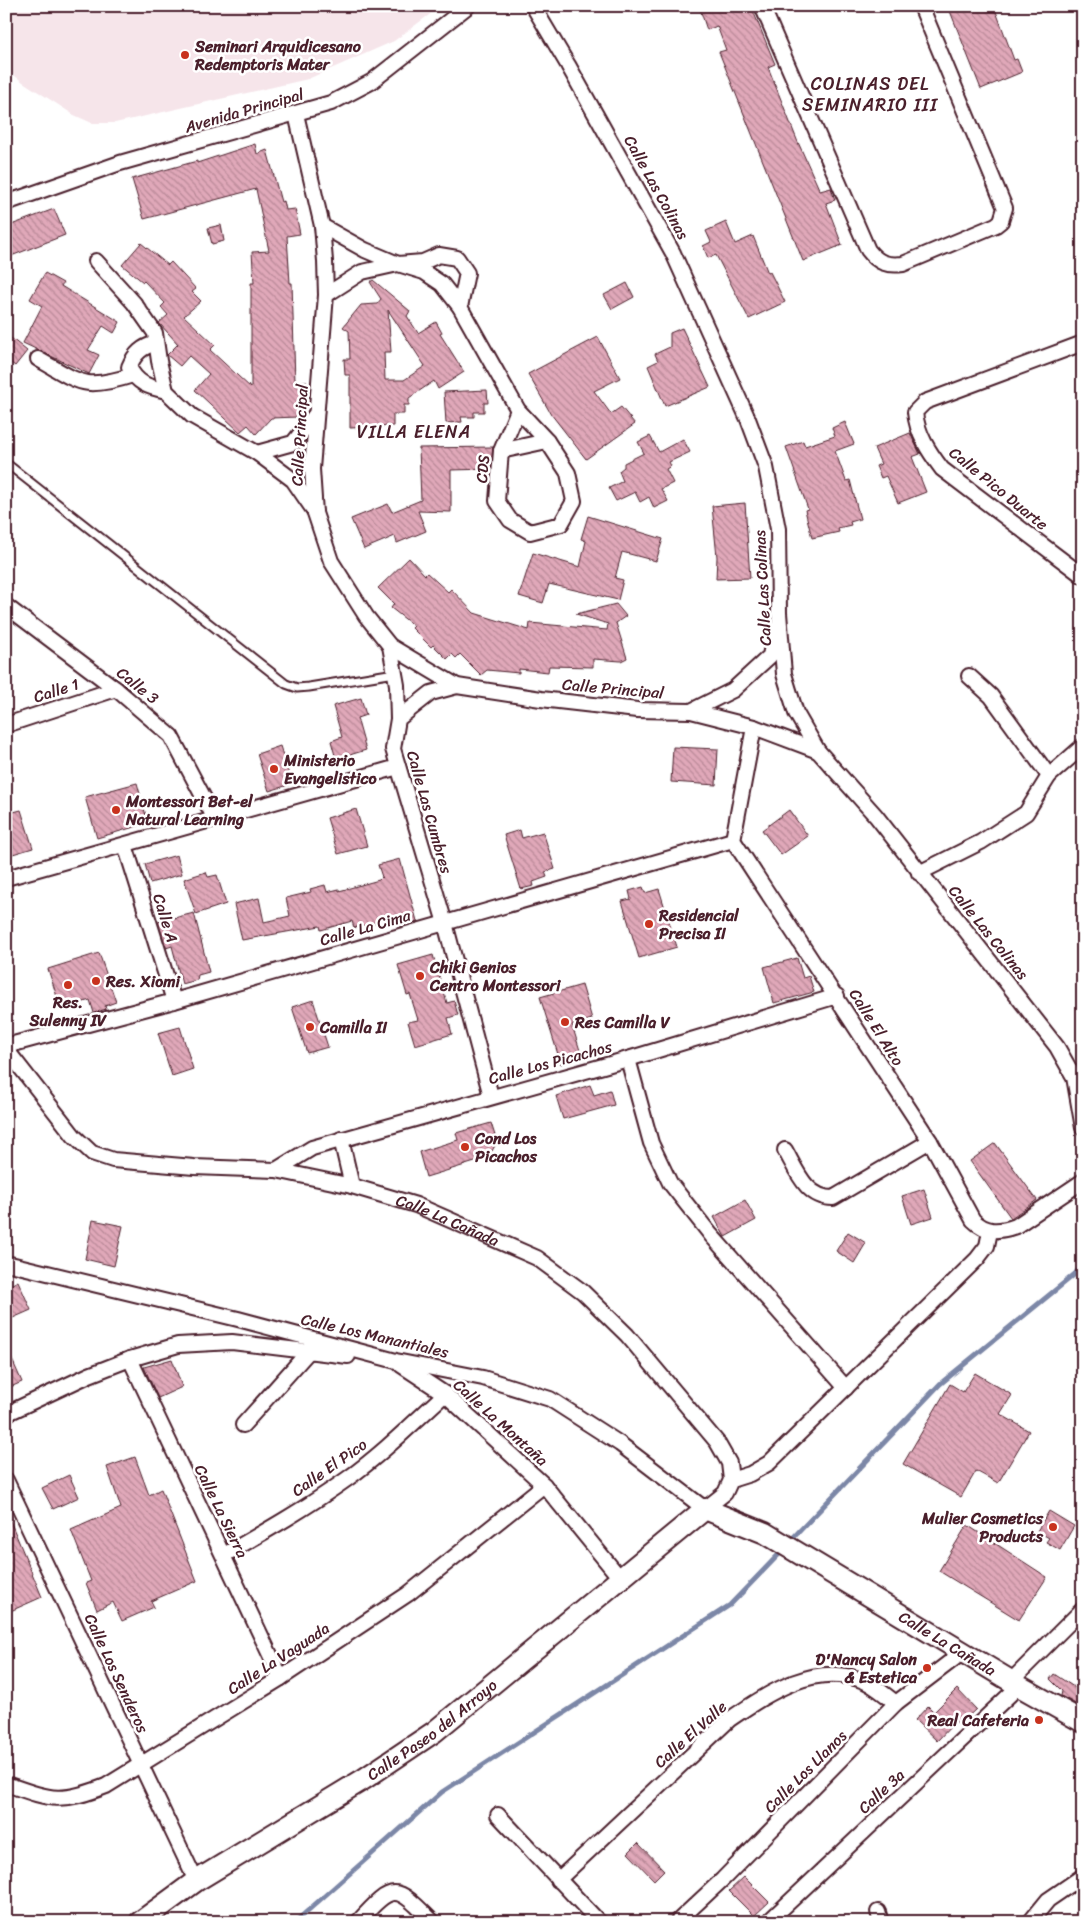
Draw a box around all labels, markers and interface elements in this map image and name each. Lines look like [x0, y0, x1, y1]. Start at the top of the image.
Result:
place label: Seminari Arquidicesano Redemptoris Mater [194, 32, 362, 79]
marker: Seminari Arquidicesano Redemptoris Mater [179, 49, 191, 61]
district label: COLINAS DEL SEMINARIO III [802, 68, 939, 121]
street label: Avenida Principal [180, 80, 307, 142]
street label: Calle Las Colinas [616, 130, 697, 245]
street label: Calle Principal [282, 383, 317, 487]
district label: VILLA ELENA [357, 416, 471, 448]
street label: Calle Pico Duarte [942, 439, 1055, 538]
street label: CDS [467, 453, 498, 484]
street label: Calle Las Colinas [745, 529, 780, 646]
street label: Calle 3 [110, 659, 166, 712]
street label: Calle 1 [30, 669, 83, 711]
street label: Calle Principal [561, 670, 665, 707]
place label: Ministerio Evangelistico [283, 746, 377, 793]
street label: Calle Las Cumbres [398, 747, 461, 878]
marker: Ministerio Evangelistico [268, 763, 280, 775]
place label: Montessori Bet-el Natural Learning [125, 787, 254, 834]
marker: Montessori Bet-el Natural Learning [110, 804, 122, 816]
street label: Calle Las Colinas [941, 878, 1037, 987]
street label: Calle A [144, 890, 187, 946]
street label: Calle La Cima [316, 900, 415, 954]
place label: Residencial Precisa II [658, 901, 740, 948]
marker: Residencial Precisa II [643, 918, 655, 930]
place label: Chiki Genios Centro Montessori [429, 953, 561, 1000]
place label: Res. Xiomi [105, 967, 181, 996]
marker: Chiki Genios Centro Montessori [414, 970, 426, 982]
marker: Res. Xiomi [90, 975, 102, 987]
marker: Res. Sulenny IV [62, 979, 74, 991]
street label: Calle El Alto [841, 983, 912, 1072]
place label: Res. Sulenny IV [28, 988, 107, 1035]
place label: Res Camilla V [574, 1008, 670, 1037]
place label: Camilla II [319, 1013, 388, 1042]
marker: Res Camilla V [559, 1016, 571, 1028]
marker: Camilla II [304, 1021, 316, 1033]
street label: Calle Los Picachos [485, 1032, 616, 1093]
place label: Cond Los Picachos [474, 1124, 537, 1171]
marker: Cond Los Picachos [459, 1141, 471, 1153]
street label: Calle La Cañada [392, 1186, 504, 1255]
street label: Calle Los Manantiales [298, 1304, 452, 1367]
street label: Calle La Montaña [446, 1371, 555, 1473]
street label: Calle El Pico [285, 1430, 373, 1504]
street label: Calle La Sierra [186, 1459, 257, 1563]
place label: Mulier Cosmetics Products [921, 1504, 1044, 1551]
marker: Mulier Cosmetics Products [1047, 1521, 1059, 1533]
street label: Calle La Cañada [893, 1603, 1002, 1684]
street label: Calle Los Senderos [76, 1608, 157, 1739]
street label: Calle La Vaguada [221, 1614, 336, 1703]
place label: D'Nancy Salon & Estetica [816, 1645, 918, 1692]
marker: D'Nancy Salon & Estetica [921, 1662, 933, 1674]
street label: Calle Paseo del Arroyo [361, 1671, 504, 1788]
street label: Calle El Valle [647, 1693, 734, 1776]
place label: Real Cafeteria [926, 1706, 1029, 1735]
marker: Real Cafeteria [1033, 1714, 1045, 1726]
street label: Calle Los Llanos [757, 1722, 854, 1820]
street label: Calle 3a [851, 1762, 912, 1821]

